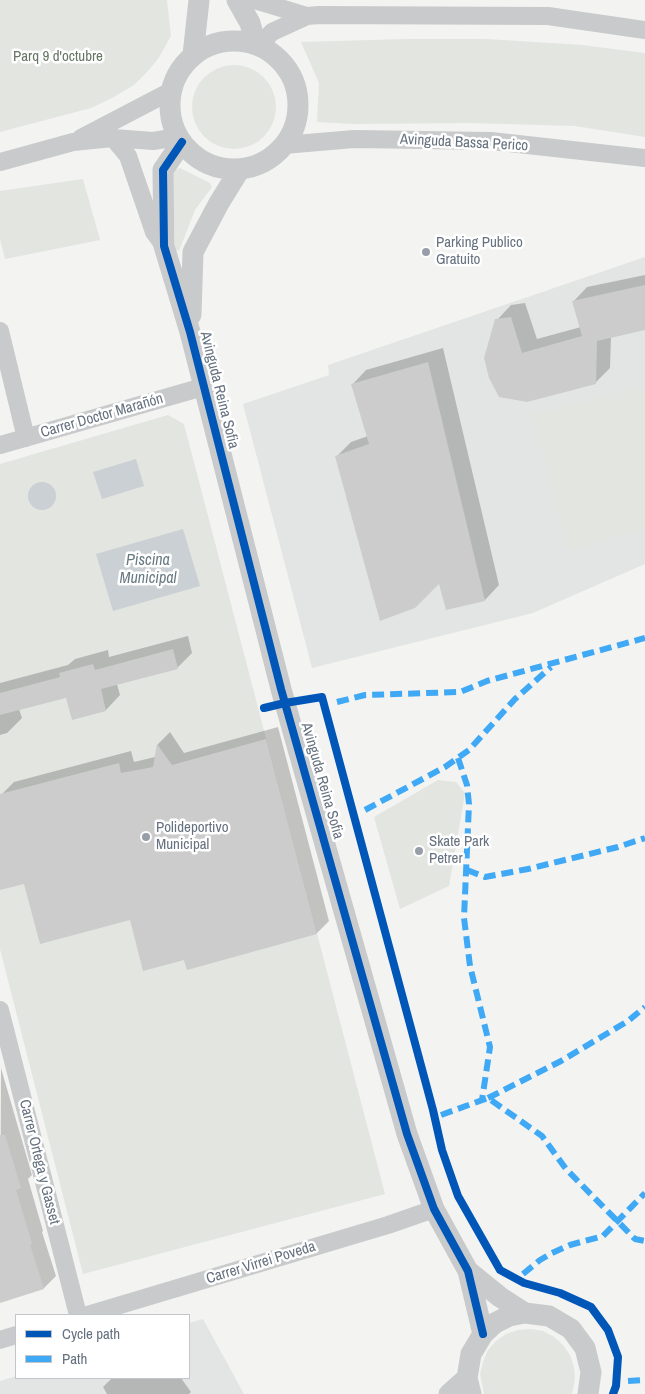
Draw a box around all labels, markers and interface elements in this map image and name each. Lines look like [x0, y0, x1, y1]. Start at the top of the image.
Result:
park label: Parq 9 d'octubre [13, 48, 103, 66]
street label: Avinguda Bassa Perico [399, 131, 529, 155]
place label: Parking Publico Gratuito [436, 234, 523, 269]
marker: Parking Publico Gratuito [420, 246, 432, 258]
street label: Avinguda Reina Sofia [196, 330, 242, 450]
street label: Carrer Doctor Marañón [39, 390, 165, 442]
water label: Piscina Municipal [120, 551, 176, 589]
street label: Avinguda Reina Sofia [297, 721, 347, 841]
place label: Polideportivo Municipal [156, 819, 228, 854]
marker: Polideportivo Municipal [140, 831, 152, 843]
place label: Skate Park Petrer [429, 833, 489, 868]
marker: Skate Park Petrer [413, 845, 425, 857]
street label: Carrer Ortega y Gasset [15, 1098, 63, 1226]
street label: Carrer Virrei Poveda [204, 1238, 318, 1288]
legend [15, 1314, 190, 1379]
text: Cycle path [62, 1323, 120, 1344]
text: Path [62, 1348, 87, 1369]

